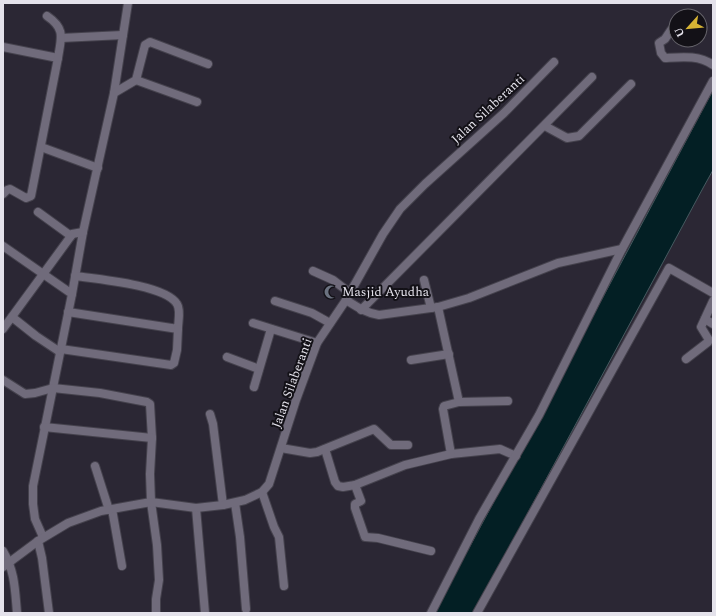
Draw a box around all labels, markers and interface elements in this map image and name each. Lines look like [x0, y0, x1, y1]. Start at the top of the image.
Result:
north arrow [668, 8, 708, 48]
text: U [670, 24, 689, 40]
street label: Jalan Silaberanti [447, 69, 529, 149]
place label: Masjid Ayudha [342, 282, 430, 302]
mosque icon: Masjid Ayudha [323, 284, 339, 300]
street label: Jalan Silaberanti [266, 335, 318, 431]

